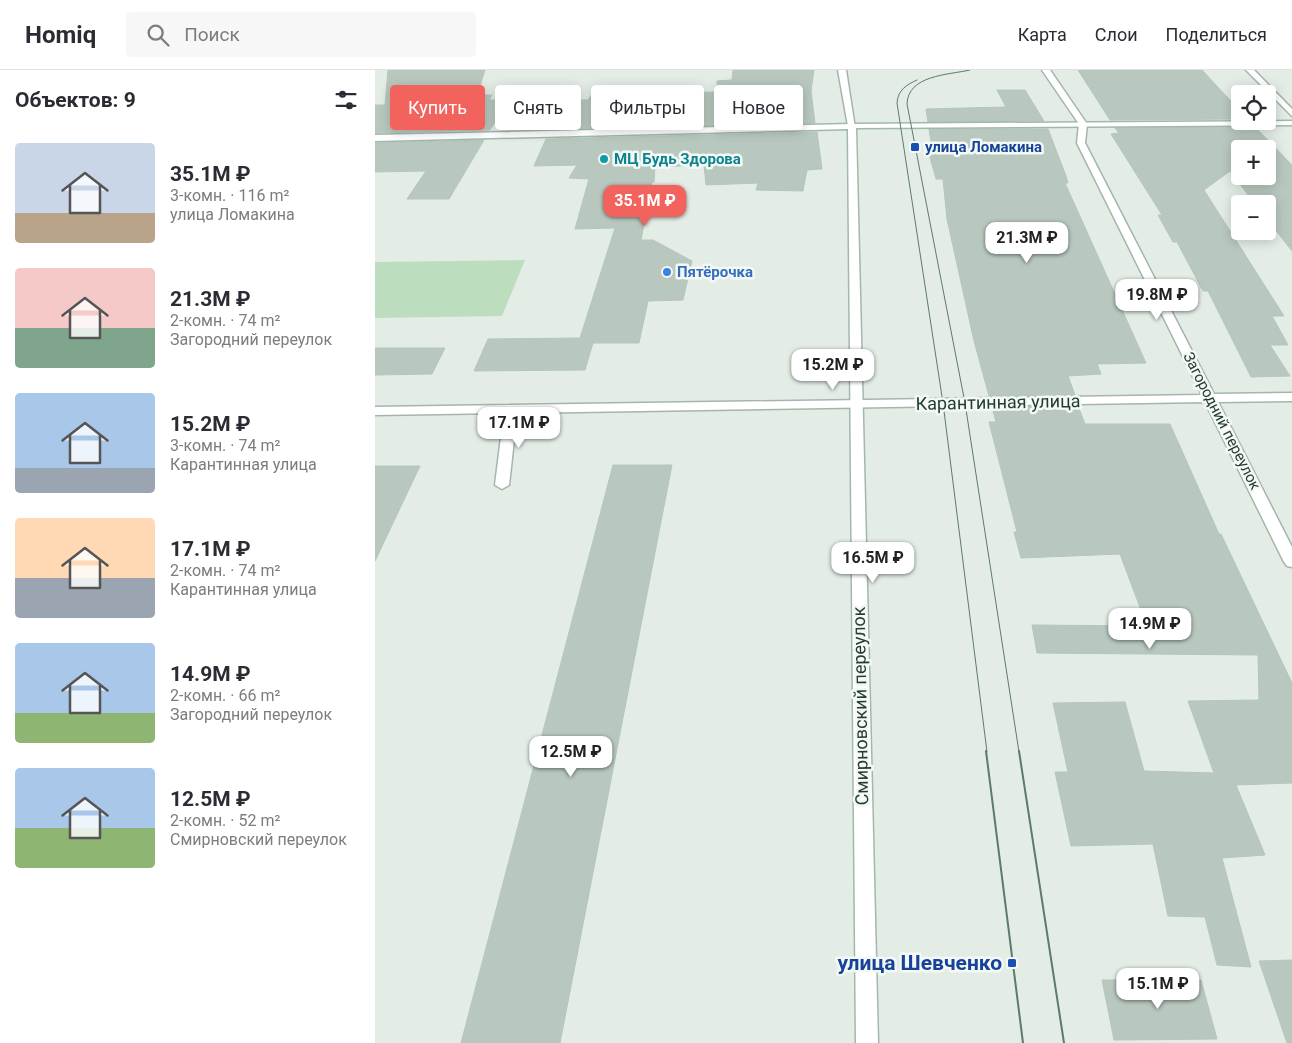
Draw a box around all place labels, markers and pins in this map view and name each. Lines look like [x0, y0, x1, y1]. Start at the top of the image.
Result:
place label: улица Ломакина [925, 138, 1042, 156]
marker: улица Ломакина [909, 141, 921, 153]
place label: МЦ Будь Здорова [614, 150, 741, 168]
marker: МЦ Будь Здорова [598, 153, 610, 165]
pin: 35.1M ₽ [599, 184, 691, 227]
pin: 21.3M ₽ [981, 222, 1073, 264]
place label: Пятёрочка [677, 263, 753, 281]
marker: Пятёрочка [661, 266, 673, 278]
pin: 19.8M ₽ [1111, 278, 1203, 321]
pin: 15.2M ₽ [787, 348, 879, 391]
pin: 17.1M ₽ [473, 406, 565, 449]
pin: 16.5M ₽ [827, 542, 919, 584]
pin: 14.9M ₽ [1104, 608, 1196, 650]
pin: 12.5M ₽ [525, 736, 617, 778]
place label: улица Шевченко [837, 951, 1002, 975]
marker: улица Шевченко [1006, 957, 1018, 969]
pin: 15.1M ₽ [1112, 968, 1204, 1010]

